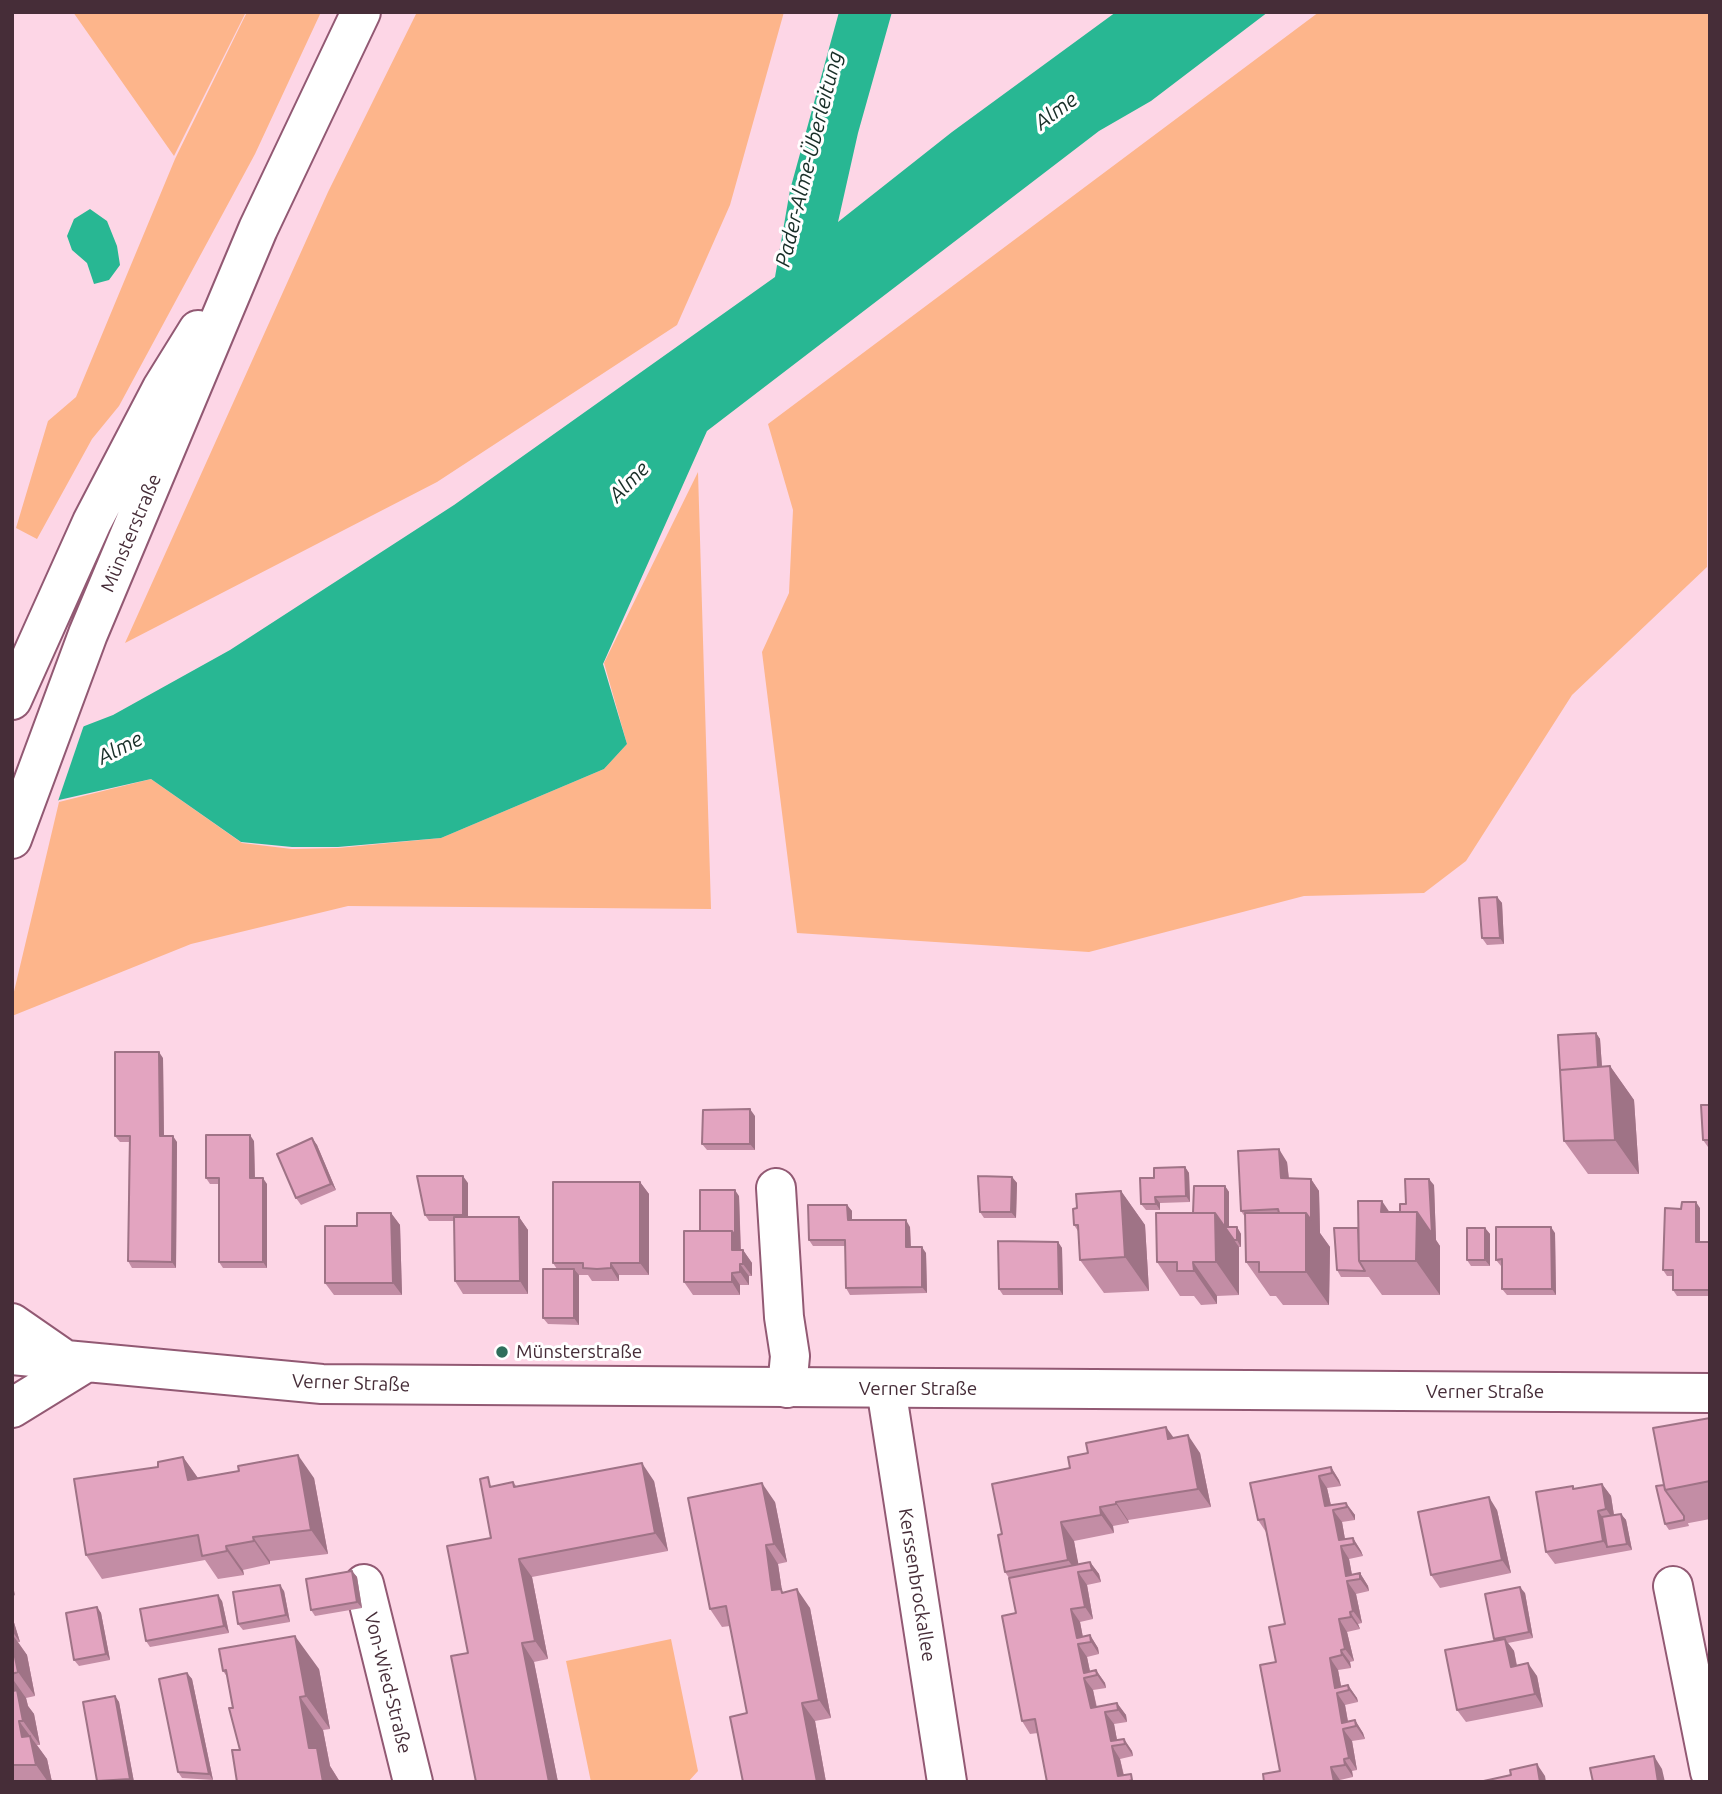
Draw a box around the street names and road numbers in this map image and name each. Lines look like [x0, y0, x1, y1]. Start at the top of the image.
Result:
street label: Münsterstraße [96, 470, 166, 596]
street label: Verner Straße [292, 1370, 410, 1396]
street label: Verner Straße [859, 1378, 977, 1400]
street label: Verner Straße [1426, 1381, 1544, 1403]
street label: Kerssenbrockallee [894, 1506, 940, 1664]
street label: Von-Wied-Straße [359, 1610, 417, 1756]

